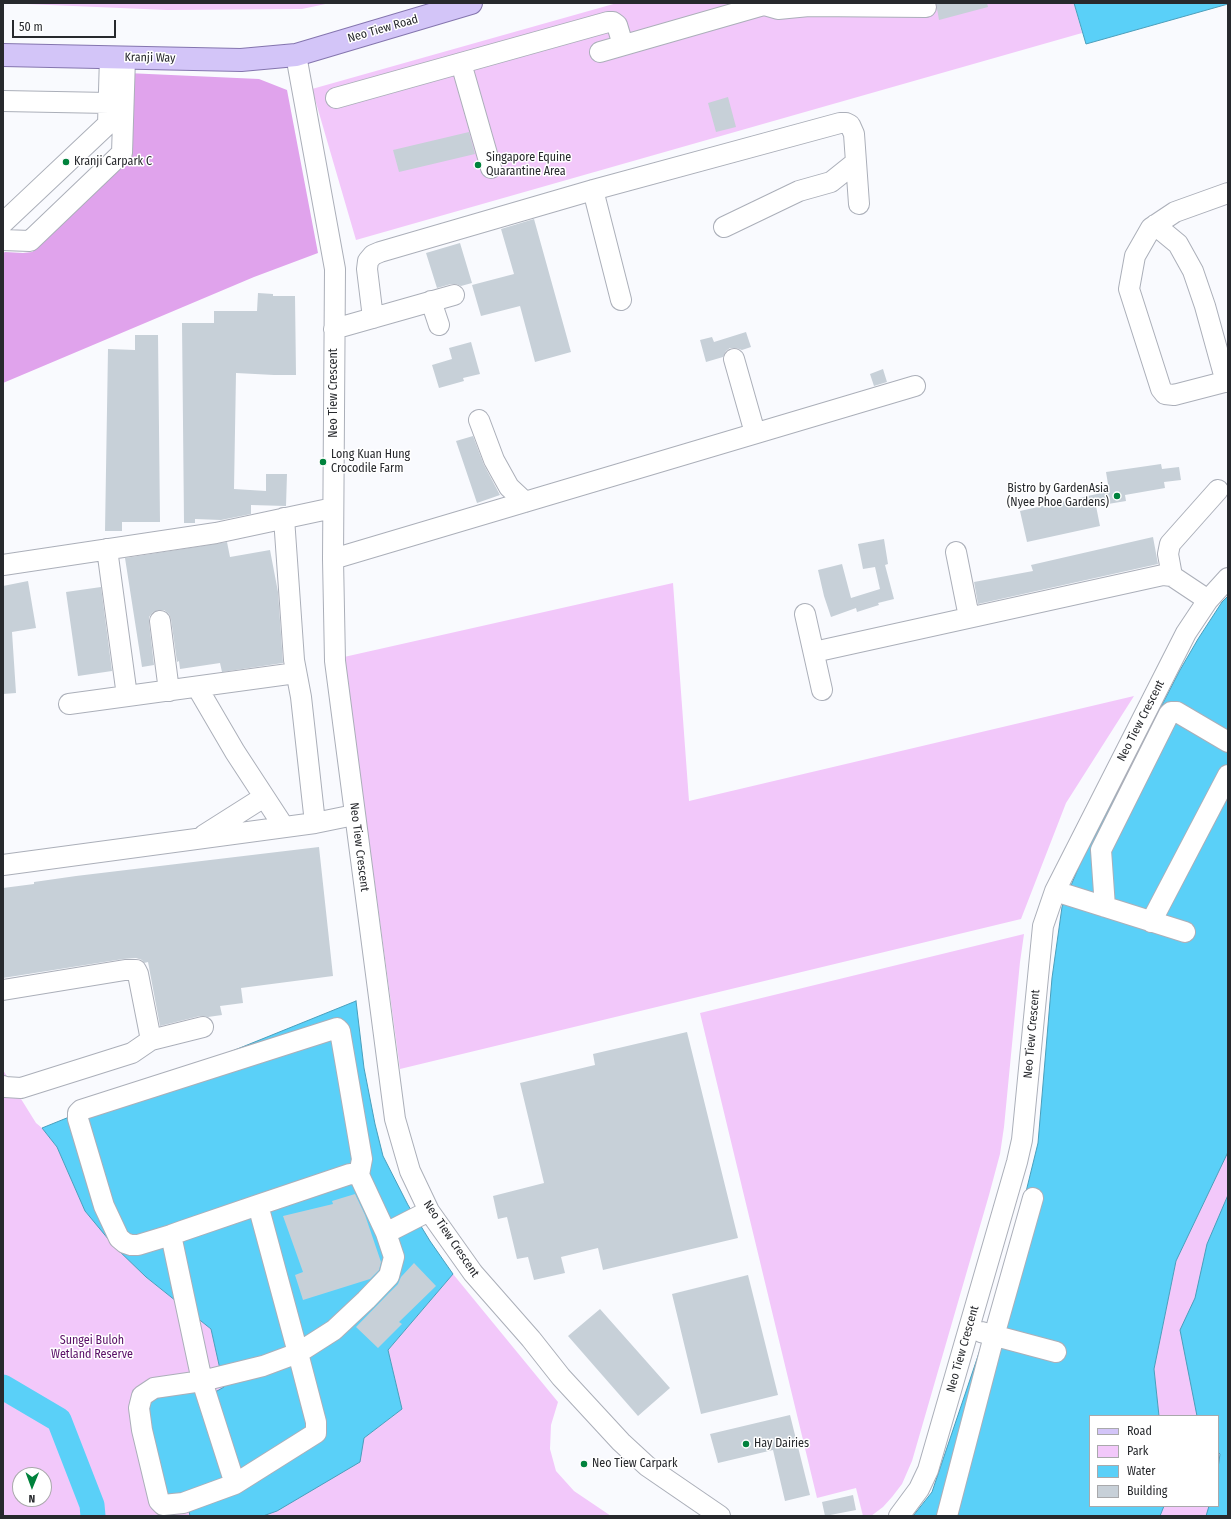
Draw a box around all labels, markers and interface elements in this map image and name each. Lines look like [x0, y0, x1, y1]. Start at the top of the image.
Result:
scale bar [14, 12, 118, 38]
street label: Neo Tiew Road [346, 12, 420, 46]
text: 50 m [19, 20, 43, 34]
street label: Kranji Way [124, 50, 176, 66]
place label: Singapore Equine Quarantine Area [486, 151, 571, 179]
place label: Kranji Carpark C [74, 155, 152, 169]
marker: Kranji Carpark C [61, 157, 71, 167]
marker: Singapore Equine Quarantine Area [473, 160, 483, 170]
street label: Neo Tiew Crescent [327, 348, 341, 438]
place label: Long Kuan Hung Crocodile Farm [331, 448, 410, 476]
marker: Long Kuan Hung Crocodile Farm [318, 457, 328, 467]
place label: Bistro by GardenAsia (Nyee Phoe Gardens) [1007, 482, 1109, 510]
marker: Bistro by GardenAsia (Nyee Phoe Gardens) [1112, 491, 1122, 501]
street label: Neo Tiew Crescent [1114, 678, 1168, 764]
street label: Neo Tiew Crescent [346, 802, 372, 892]
street label: Neo Tiew Crescent [1021, 989, 1043, 1079]
street label: Neo Tiew Crescent [420, 1198, 482, 1280]
street label: Neo Tiew Crescent [944, 1304, 982, 1394]
park label: Sungei Buloh Wetland Reserve [51, 1334, 133, 1362]
legend [1089, 1415, 1219, 1507]
text: Road [1127, 1424, 1152, 1438]
place label: Hay Dairies [754, 1437, 809, 1451]
marker: Hay Dairies [741, 1439, 751, 1449]
text: Park [1127, 1444, 1148, 1458]
place label: Neo Tiew Carpark [592, 1457, 678, 1471]
marker: Neo Tiew Carpark [579, 1459, 589, 1469]
text: Water [1127, 1464, 1155, 1478]
north arrow [12, 1467, 52, 1507]
text: Building [1127, 1484, 1167, 1498]
text: N [28, 1492, 35, 1505]

